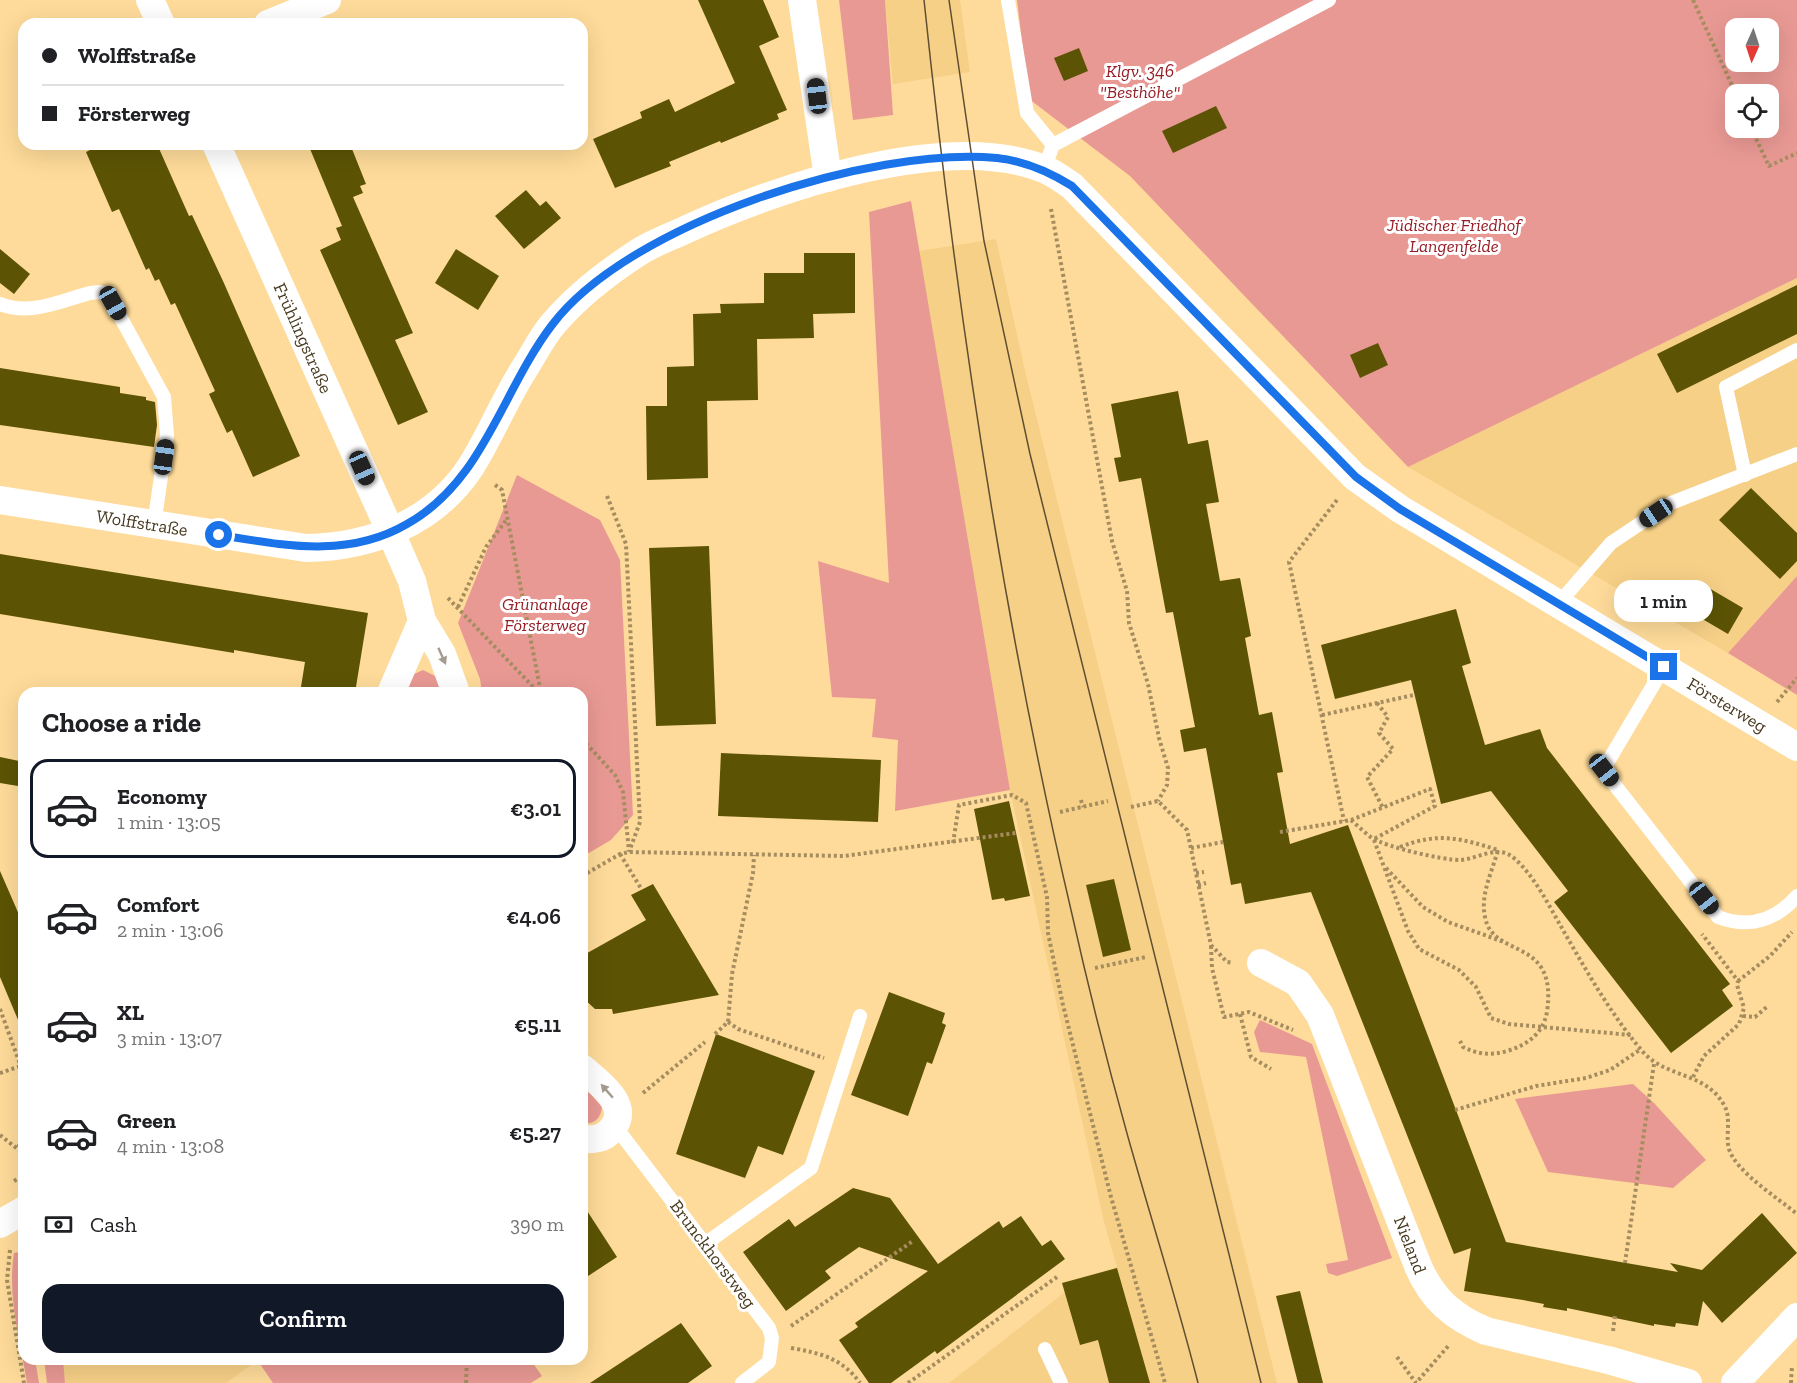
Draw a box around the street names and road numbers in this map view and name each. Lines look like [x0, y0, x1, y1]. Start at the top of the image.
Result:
street label: Frühlingstraße [269, 279, 337, 397]
street label: Wolffstraße [95, 505, 189, 541]
street label: Försterweg [1683, 673, 1771, 737]
street label: Brunckhorstweg [665, 1196, 761, 1313]
street label: Nieland [1389, 1213, 1431, 1277]

